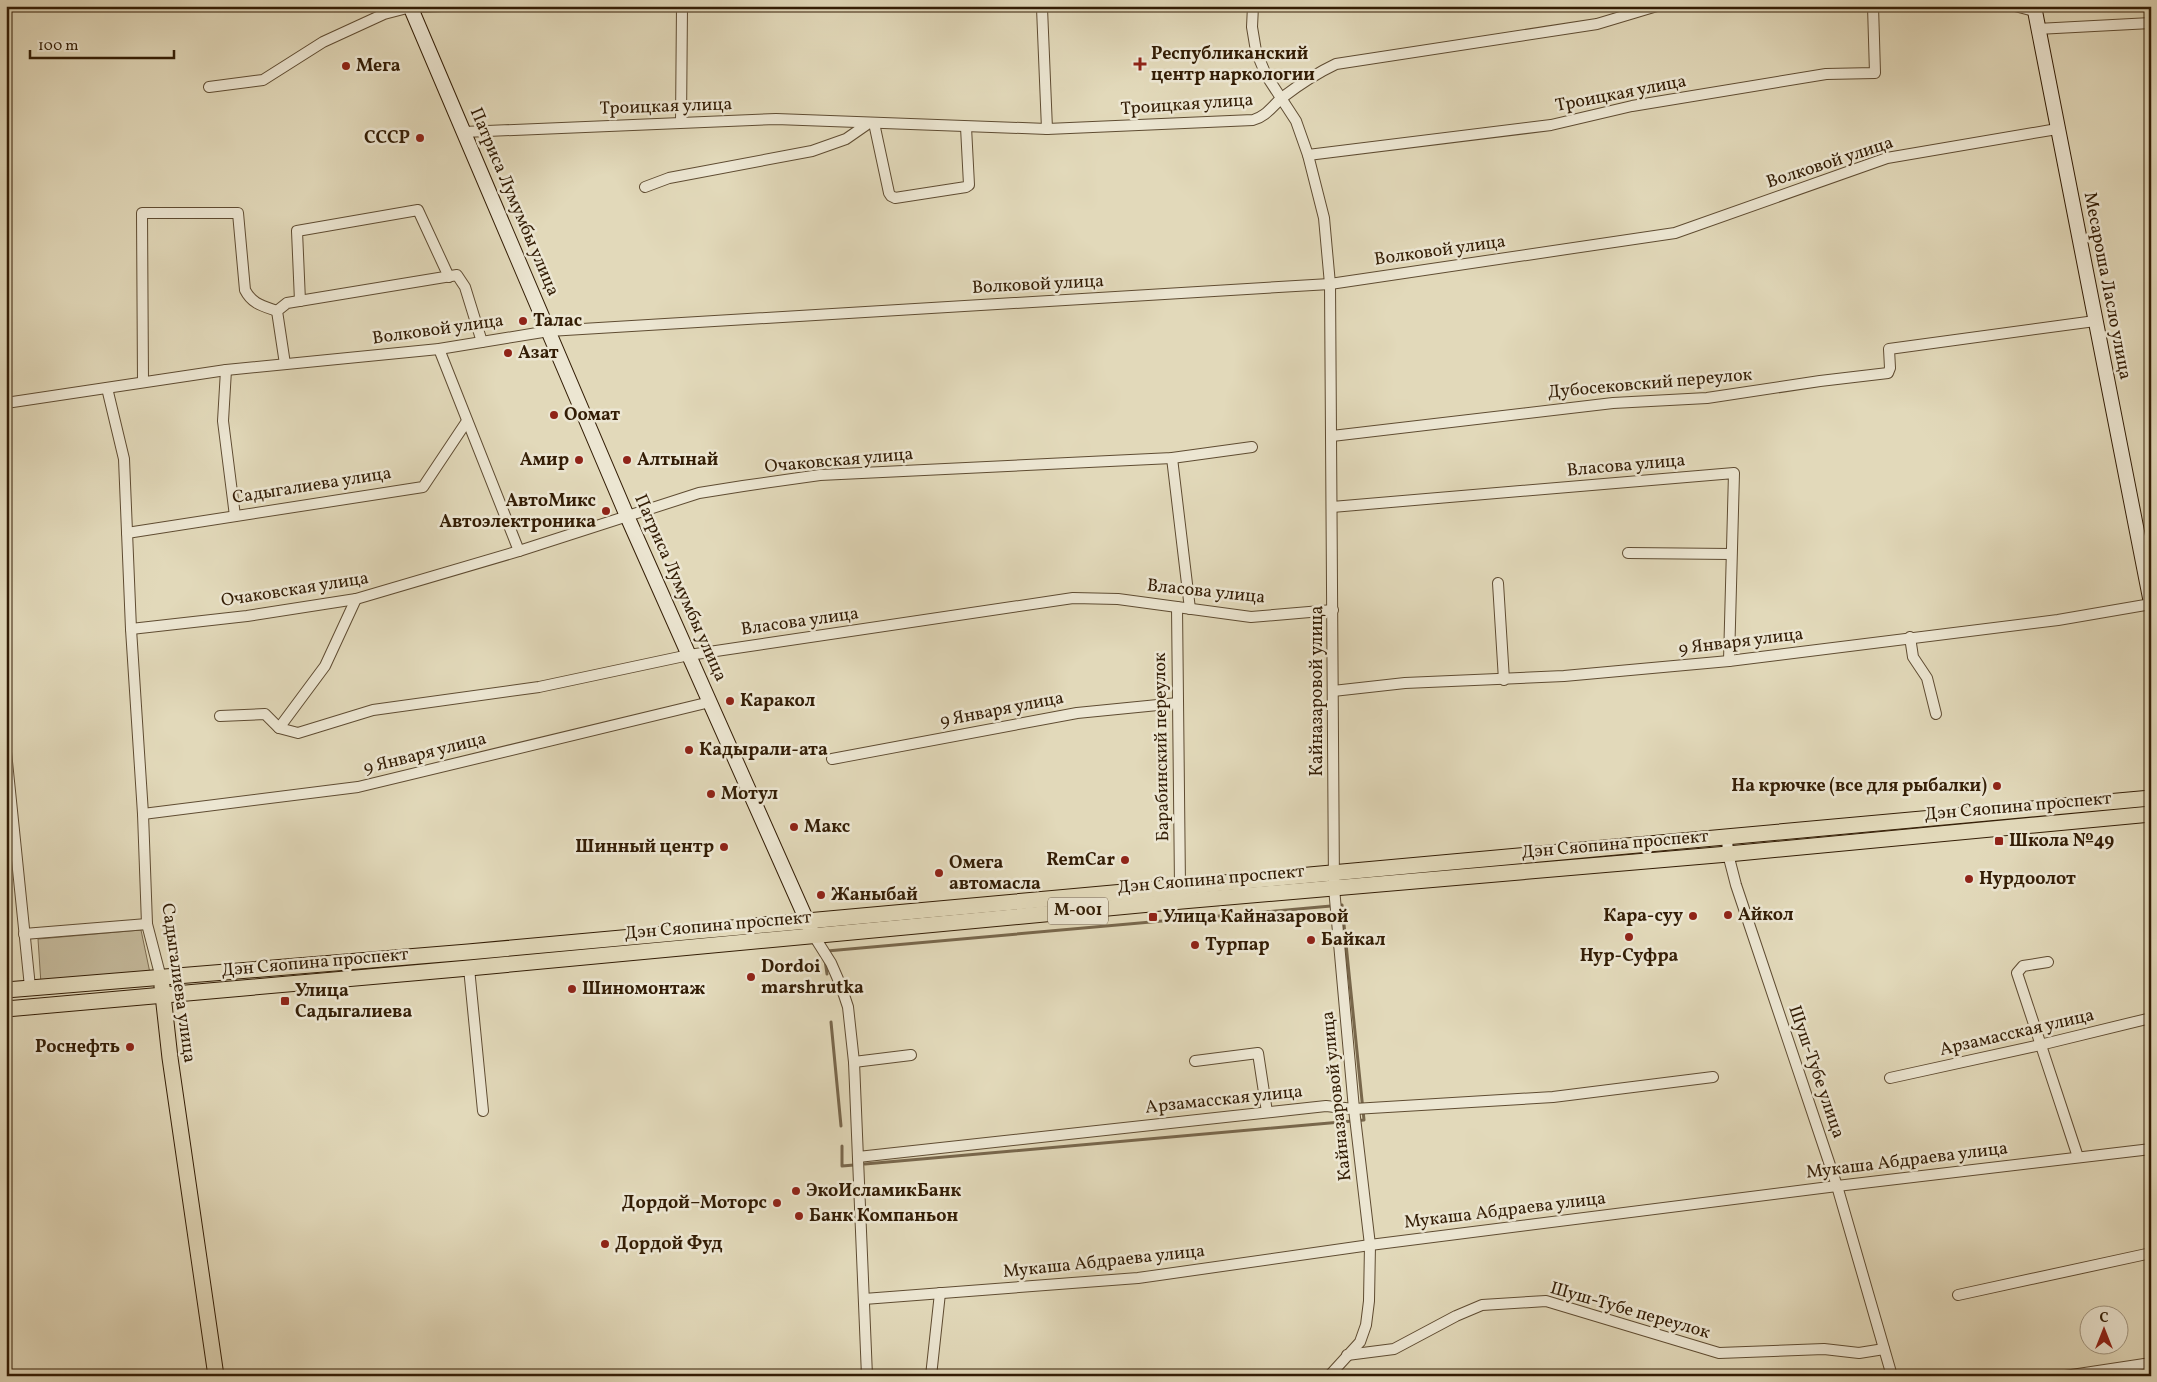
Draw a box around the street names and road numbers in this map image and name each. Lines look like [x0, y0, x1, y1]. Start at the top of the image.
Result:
street label: Троицкая улица [1553, 69, 1689, 119]
street label: Троицкая улица [1120, 88, 1254, 122]
street label: Троицкая улица [599, 92, 733, 122]
street label: Патриса Лумумбы улица [463, 104, 565, 300]
street label: Волковой улица [1763, 131, 1897, 195]
street label: Месароша Ласло улица [2077, 190, 2137, 382]
street label: Волковой улица [1373, 229, 1507, 273]
street label: Волковой улица [971, 269, 1105, 301]
street label: Волковой улица [371, 308, 505, 352]
street label: Дубосековский переулок [1547, 363, 1754, 405]
street label: Очаковская улица [764, 442, 914, 480]
street label: Власова улица [1566, 448, 1686, 484]
street label: Садыгалиева улица [231, 461, 394, 511]
street label: Патриса Лумумбы улица [627, 490, 733, 686]
street label: Очаковская улица [219, 566, 371, 614]
street label: Власова улица [1146, 573, 1266, 611]
street label: Власова улица [739, 601, 861, 643]
street label: Кайназаровой улица [1305, 605, 1330, 777]
street label: 9 Января улица [1677, 622, 1805, 662]
street label: Барабинский переулок [1148, 652, 1176, 842]
street label: 9 Января улица [938, 686, 1066, 734]
street label: 9 Января улица [361, 727, 489, 781]
street label: Дэн Сяопина проспект [1924, 786, 2112, 828]
street label: Дэн Сяопина проспект [1521, 824, 1709, 866]
street label: Дэн Сяопина проспект [1117, 859, 1305, 901]
road number: M-001 [1048, 898, 1108, 924]
street label: Садыгалиева улица [154, 902, 202, 1065]
street label: Дэн Сяопина проспект [624, 905, 812, 947]
street label: Дэн Сяопина проспект [221, 942, 409, 984]
street label: Шуш-Тубе улица [1782, 1002, 1850, 1142]
street label: Арзамасская улица [1937, 1003, 2097, 1063]
street label: Кайназаровой улица [1316, 1010, 1358, 1182]
street label: Арзамасская улица [1144, 1079, 1304, 1121]
street label: Мукаша Абдраева улица [1805, 1136, 2009, 1186]
street label: Мукаша Абдраева улица [1403, 1186, 1607, 1236]
street label: Мукаша Абдраева улица [1002, 1239, 1206, 1285]
street label: Шуш-Тубе переулок [1547, 1276, 1713, 1346]

